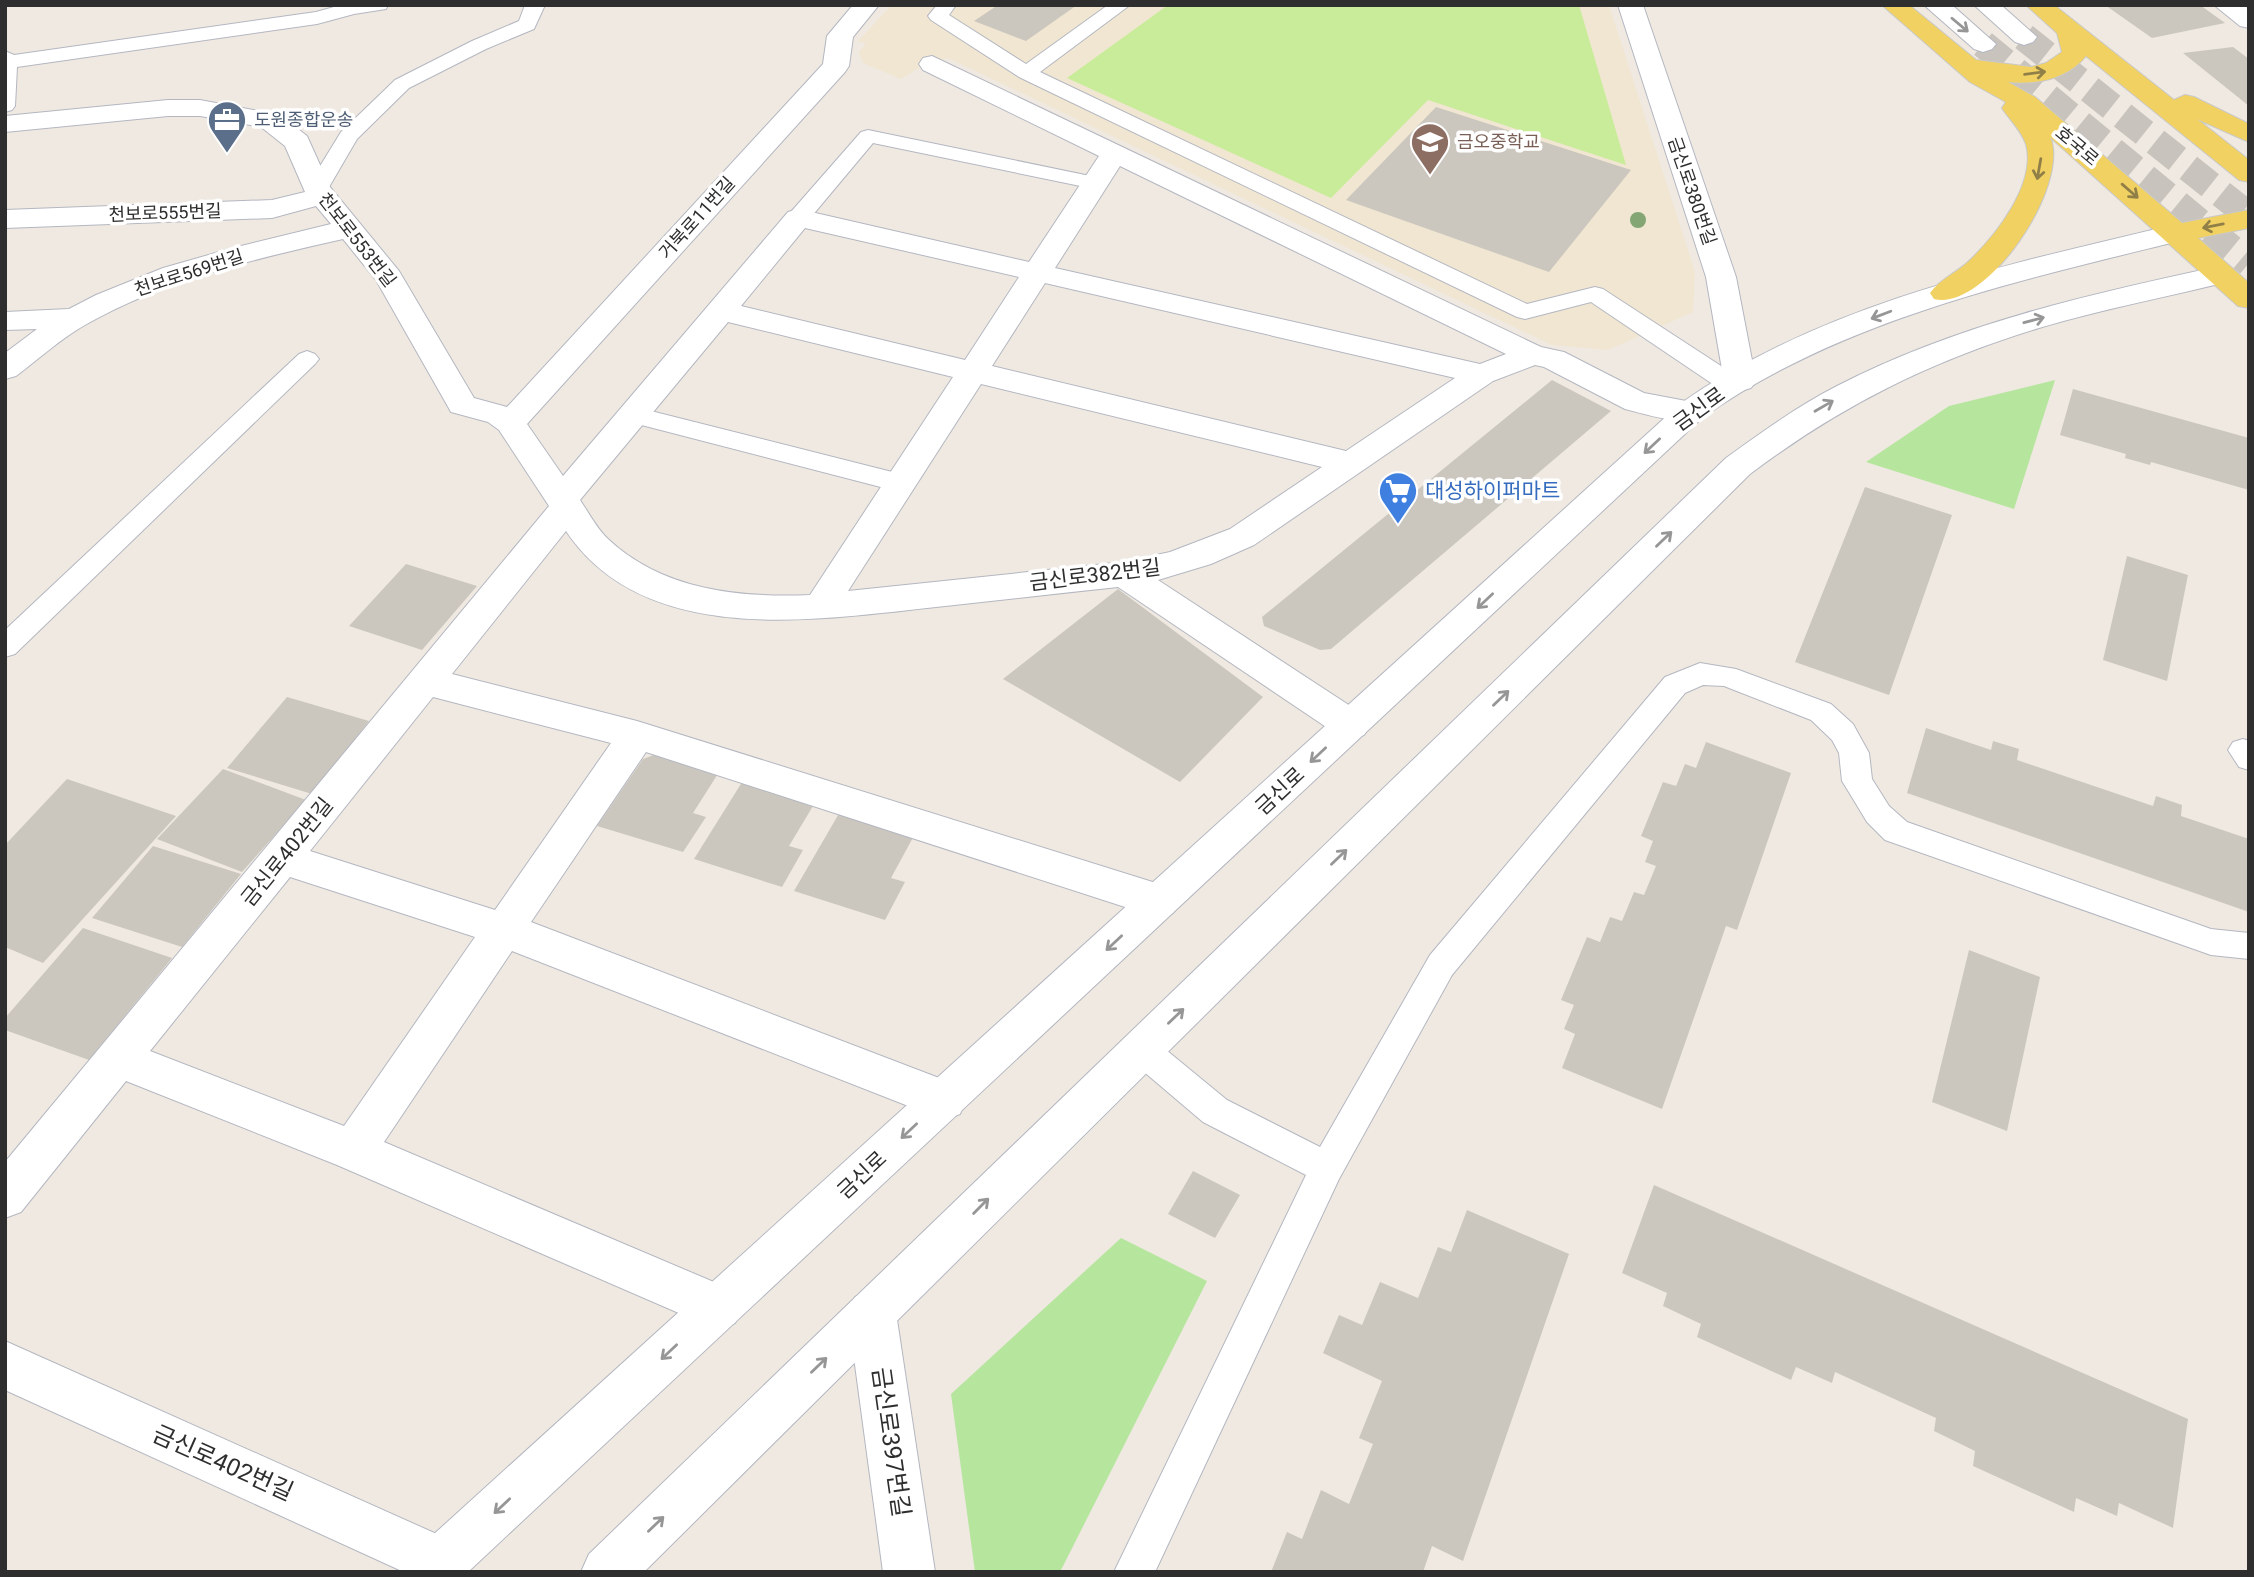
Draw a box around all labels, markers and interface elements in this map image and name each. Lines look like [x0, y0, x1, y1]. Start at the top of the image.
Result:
one-way arrow [1950, 17, 1968, 33]
one-way arrow [2023, 67, 2046, 80]
office icon: 도원종합운송 [206, 99, 248, 154]
place label: 도원종합운송 [254, 109, 353, 130]
school or university icon: 금오중학교 [1409, 121, 1451, 176]
street label: 호국로 [2052, 122, 2103, 170]
place label: 금오중학교 [1457, 131, 1540, 152]
street label: 금신로380번길 [1664, 134, 1721, 248]
one-way arrow [2031, 157, 2045, 180]
street label: 거북로11번길 [654, 172, 739, 263]
one-way arrow [2121, 183, 2139, 199]
street label: 천보로553번길 [314, 189, 401, 291]
street label: 천보로555번길 [108, 200, 222, 225]
one-way arrow [2202, 219, 2225, 233]
street label: 천보로569번길 [132, 245, 246, 300]
one-way arrow [1870, 310, 1892, 323]
one-way arrow [2022, 313, 2045, 326]
street label: 금신로 [1668, 382, 1730, 436]
one-way arrow [1814, 399, 1834, 413]
one-way arrow [1644, 438, 1661, 455]
supermarket icon: 대성하이퍼마트 [1377, 470, 1419, 525]
place label: 대성하이퍼마트 [1425, 479, 1560, 503]
one-way arrow [1655, 530, 1672, 547]
street label: 금신로382번길 [1028, 555, 1162, 595]
one-way arrow [1476, 593, 1494, 609]
one-way arrow [1493, 689, 1510, 706]
one-way arrow [1310, 747, 1327, 764]
street label: 금신로 [1251, 762, 1309, 820]
street label: 금신로402번길 [236, 793, 338, 911]
one-way arrow [1330, 849, 1347, 866]
one-way arrow [1106, 934, 1123, 951]
one-way arrow [1168, 1008, 1185, 1025]
one-way arrow [901, 1123, 918, 1140]
street label: 금신로 [833, 1146, 891, 1204]
one-way arrow [972, 1197, 989, 1214]
one-way arrow [661, 1343, 678, 1360]
one-way arrow [810, 1357, 827, 1374]
street label: 금신로397번길 [867, 1365, 915, 1519]
street label: 금신로402번길 [148, 1420, 298, 1506]
one-way arrow [494, 1497, 511, 1514]
one-way arrow [647, 1516, 664, 1533]

